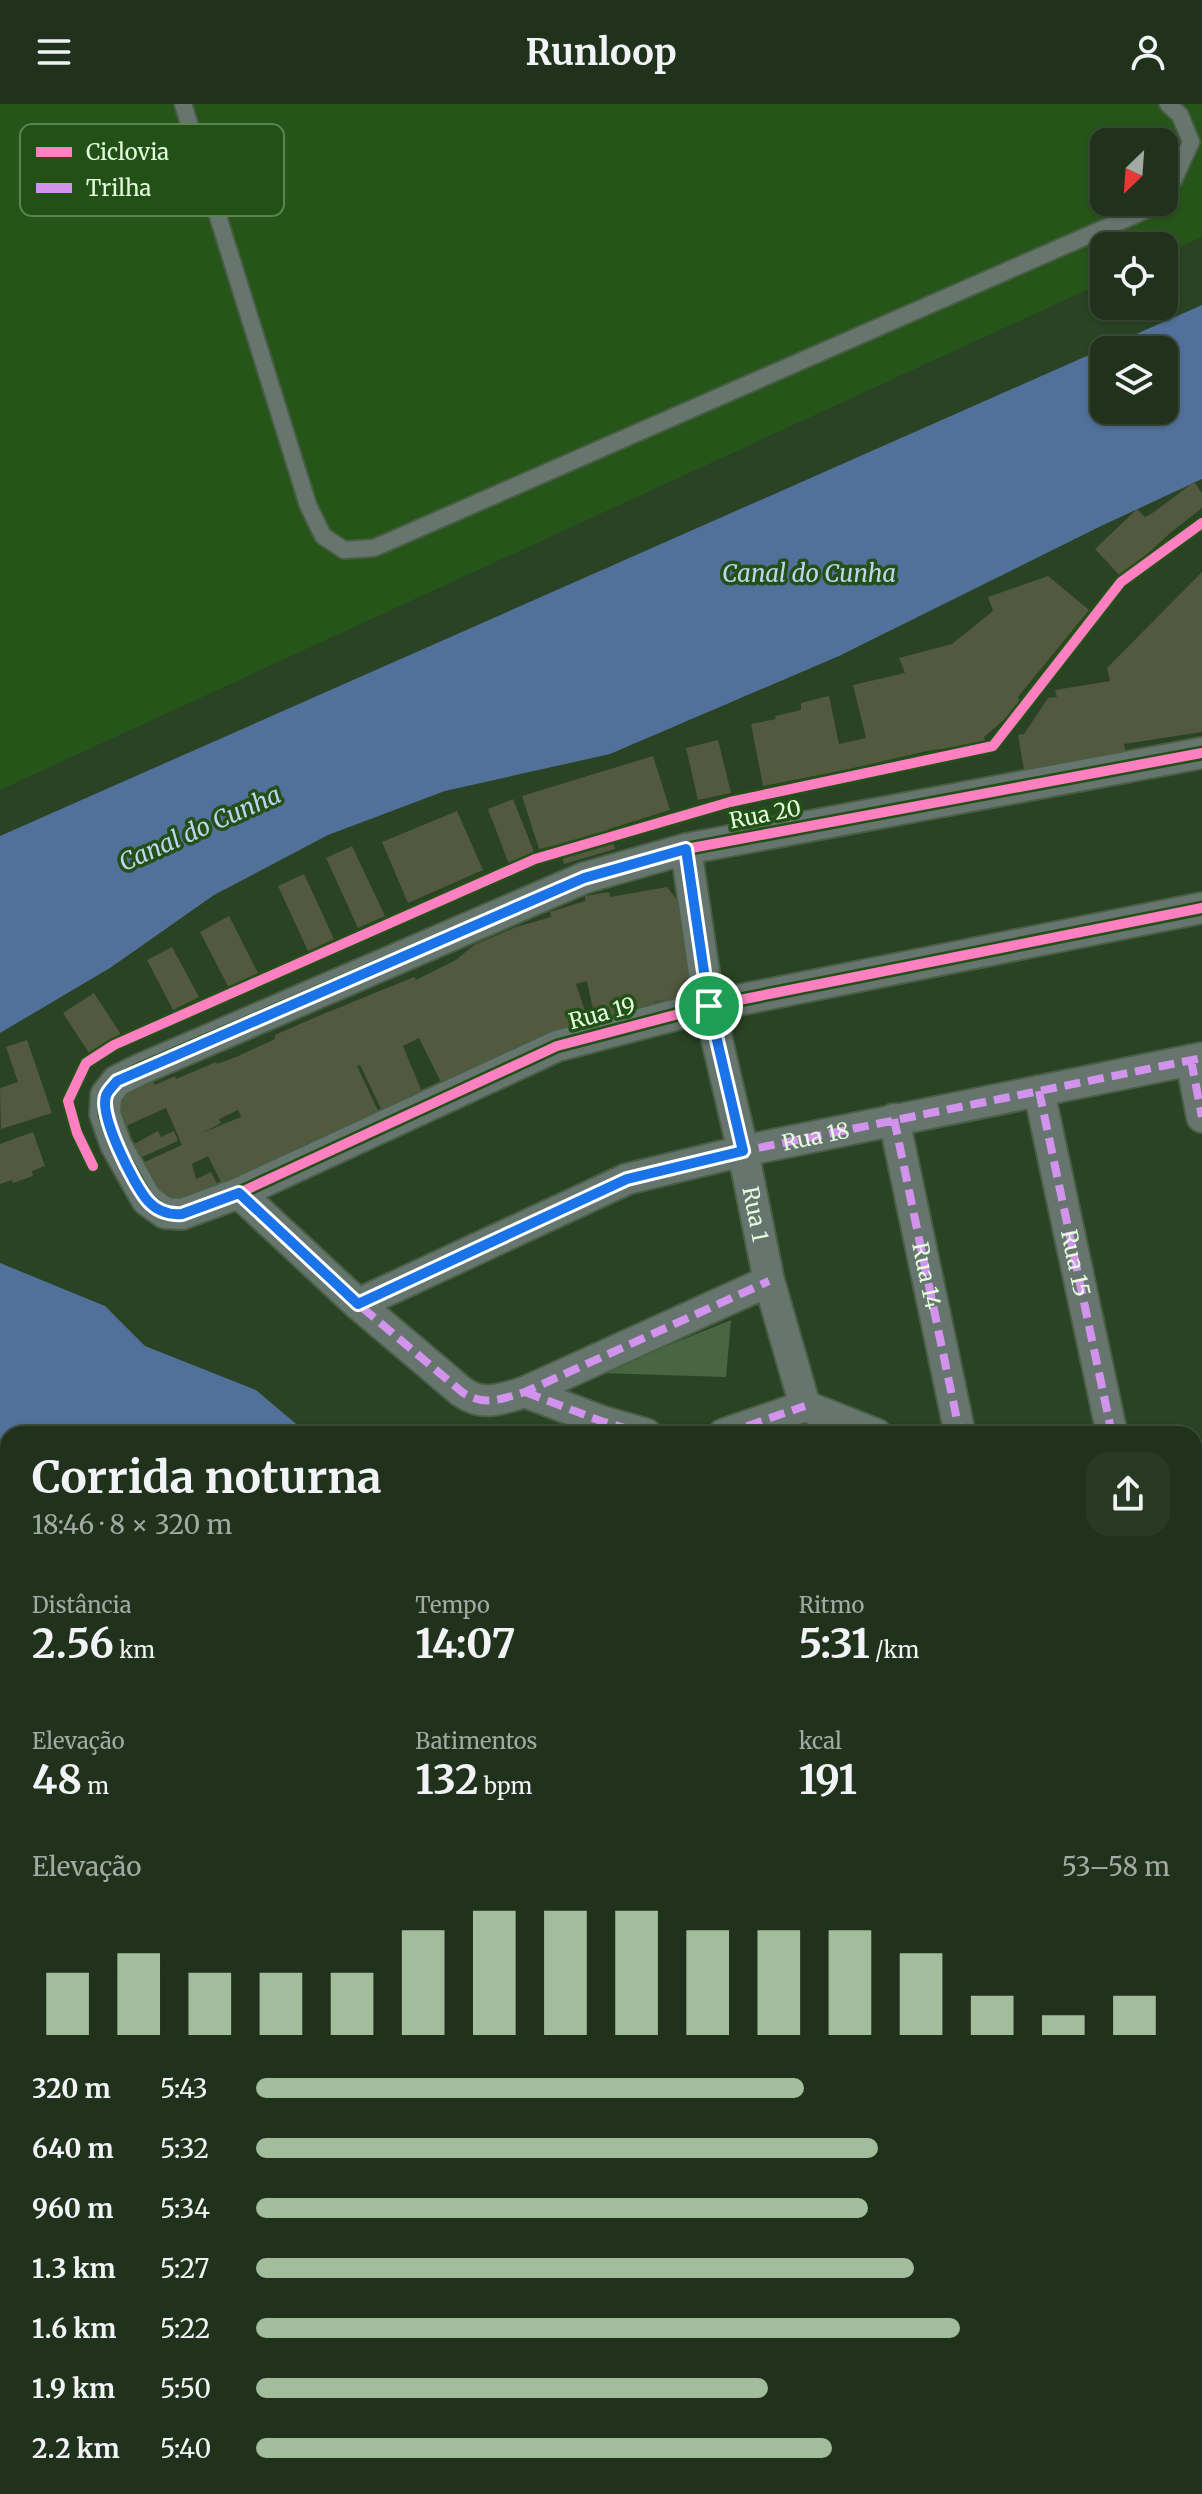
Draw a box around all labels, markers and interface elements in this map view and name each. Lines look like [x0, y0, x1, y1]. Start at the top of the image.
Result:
icon: menu [32, 30, 76, 74]
text: Runloop [525, 30, 677, 75]
icon: person [1126, 30, 1170, 74]
legend [20, 124, 284, 216]
north arrow [1090, 128, 1178, 216]
map controls [1090, 128, 1178, 424]
text: Ciclovia [86, 138, 169, 166]
text: Trilha [86, 174, 152, 202]
button: locate [1090, 232, 1178, 320]
button: layers [1090, 336, 1178, 424]
water label: Canal do Cunha [722, 558, 896, 589]
water label: Canal do Cunha [114, 779, 286, 878]
street label: Rua 20 [727, 793, 803, 835]
pin [675, 972, 743, 1040]
icon: arrive [687, 984, 731, 1028]
street label: Rua 19 [566, 991, 638, 1035]
street label: Rua 18 [779, 1116, 852, 1157]
street label: Rua 1 [736, 1184, 775, 1244]
street label: Rua 15 [1055, 1227, 1096, 1299]
street label: Rua 14 [906, 1239, 948, 1312]
text: Corrida noturna [32, 1450, 382, 1505]
button: share [1086, 1452, 1170, 1536]
text: 18:46 · 8 × 320 m [32, 1508, 232, 1541]
text: Distância [32, 1591, 131, 1619]
text: Tempo [415, 1591, 490, 1619]
text: Ritmo [799, 1591, 864, 1619]
text: 2.56 [32, 1619, 114, 1669]
text: 14:07 [415, 1619, 515, 1669]
text: 5:31 [799, 1619, 870, 1669]
text: km [114, 1636, 155, 1664]
text: /km [870, 1636, 919, 1664]
text: Elevação [32, 1727, 125, 1755]
text: Batimentos [415, 1727, 537, 1755]
text: kcal [799, 1727, 842, 1755]
text: 48 [32, 1755, 82, 1805]
text: 132 [415, 1755, 478, 1805]
text: 191 [799, 1755, 857, 1805]
text: m [82, 1772, 109, 1800]
text: bpm [478, 1772, 532, 1800]
text: Elevação [32, 1850, 141, 1883]
text: 53–58 m [1062, 1850, 1170, 1883]
text: 320 m [32, 2072, 111, 2105]
text: 5:43 [160, 2072, 208, 2105]
text: 640 m [32, 2132, 114, 2165]
text: 5:32 [160, 2132, 209, 2165]
text: 960 m [32, 2192, 113, 2225]
text: 5:34 [160, 2192, 210, 2225]
text: 1.3 km [32, 2252, 116, 2285]
text: 5:27 [160, 2252, 209, 2285]
text: 1.6 km [32, 2312, 116, 2345]
text: 5:22 [160, 2312, 210, 2345]
text: 1.9 km [32, 2372, 115, 2405]
text: 5:50 [160, 2372, 211, 2405]
text: 2.2 km [32, 2432, 120, 2465]
text: 5:40 [160, 2432, 211, 2465]

